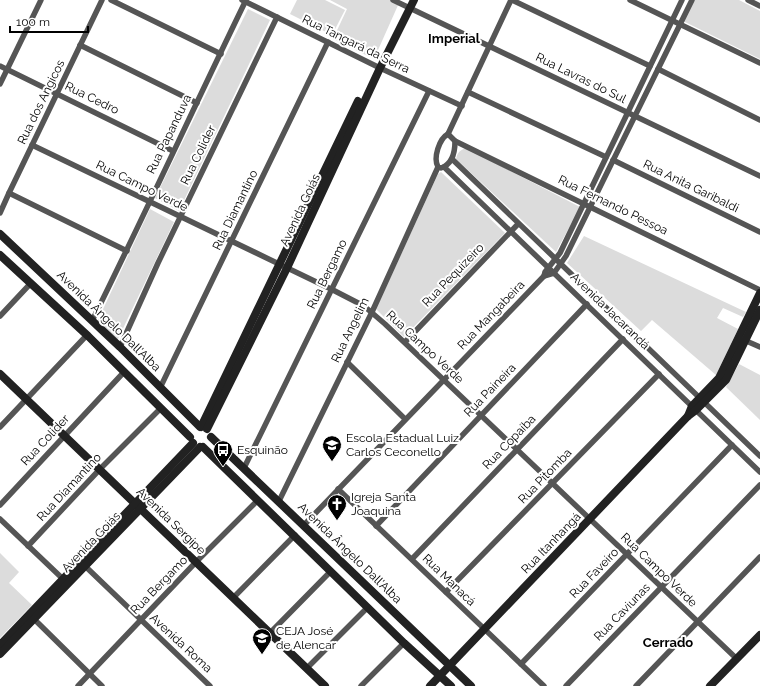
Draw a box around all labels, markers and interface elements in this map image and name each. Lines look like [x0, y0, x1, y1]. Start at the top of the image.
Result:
scale bar [10, 8, 88, 34]
street label: Rua Tangará da Serra [300, 12, 412, 76]
text: 100 m [16, 15, 50, 29]
district label: Imperial [428, 31, 481, 46]
street label: Rua Lavras do Sul [533, 50, 629, 106]
street label: Rua dos Angicos [15, 57, 68, 146]
street label: Rua Cedro [63, 79, 121, 117]
street label: Rua Papanduva [144, 92, 194, 176]
street label: Rua Colider [178, 122, 219, 187]
street label: Rua Anita Garibaldi [641, 157, 741, 215]
street label: Rua Campo Verde [94, 158, 190, 214]
street label: Rua Diamantino [210, 168, 260, 252]
street label: Avenida Goiás [277, 171, 323, 248]
street label: Rua Fernando Pessoa [556, 172, 670, 238]
street label: Rua Bergamo [304, 237, 350, 311]
street label: Rua Pequizeiro [419, 240, 487, 310]
street label: Avenida Ângelo Dall'Alba [54, 268, 164, 374]
street label: Avenida Jacarandá [568, 270, 652, 352]
street label: Rua Mangabeira [455, 278, 527, 352]
street label: Rua Angelim [328, 295, 372, 365]
street label: Rua Campo Verde [384, 308, 466, 386]
street label: Rua Paineira [461, 361, 519, 419]
street label: Rua Colider [18, 411, 73, 468]
street label: Rua Copaíba [480, 412, 538, 472]
place label: Escola Estadual Luiz Carlos Ceconello [346, 431, 459, 459]
school or university icon: Escola Estadual Luiz Carlos Ceconello [321, 434, 343, 462]
bus stop icon: Esquinão [212, 439, 234, 467]
place label: Esquinão [237, 443, 288, 457]
street label: Rua Pitomba [515, 446, 575, 506]
street label: Rua Diamantino [34, 450, 104, 524]
street label: Avenida Sergipe [134, 485, 208, 557]
place label: Igreja Santa Joaquina [351, 490, 416, 518]
church icon: Igreja Santa Joaquina [326, 493, 348, 521]
street label: Avenida Ângelo Dall'Alba [295, 500, 405, 606]
street label: Avenida Goiás [59, 509, 123, 575]
street label: Rua Itanhangá [518, 510, 584, 576]
street label: Rua Campo Verde [618, 530, 700, 610]
street label: Rua Faveiro [567, 545, 621, 601]
street label: Rua Manacá [420, 551, 478, 609]
street label: Rua Bergamo [128, 553, 190, 617]
street label: Rua Caviunas [591, 580, 653, 644]
street label: Avenida Roma [147, 611, 215, 675]
place label: CEJA José de Alencar [276, 624, 337, 652]
school or university icon: CEJA José de Alencar [251, 627, 273, 655]
district label: Cerrado [643, 635, 693, 650]

